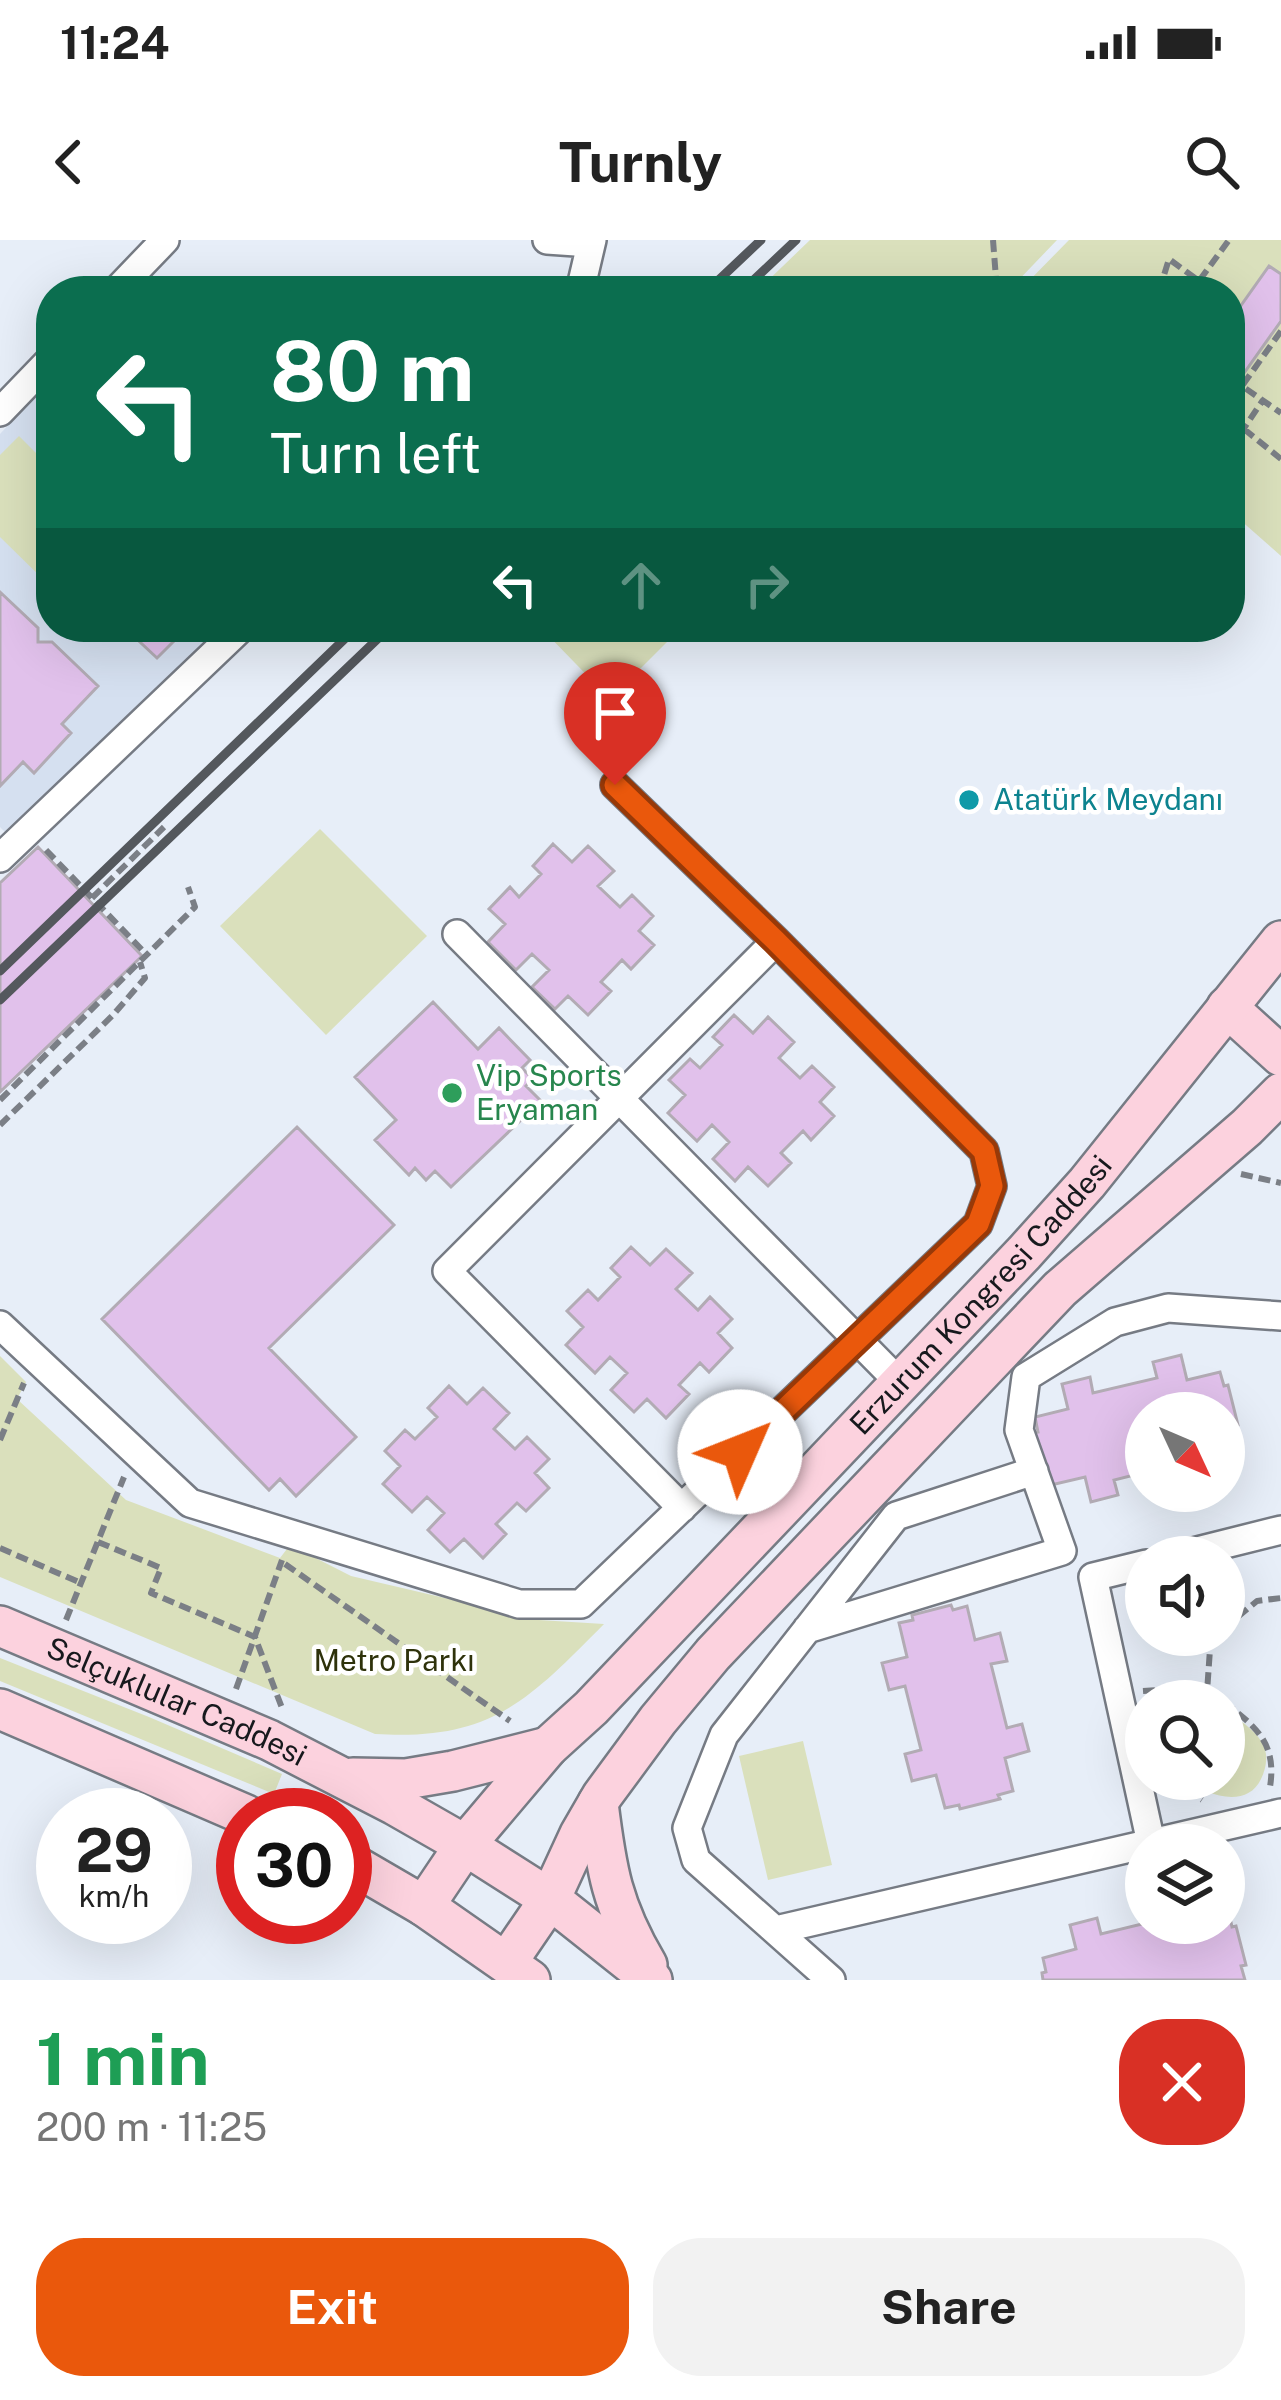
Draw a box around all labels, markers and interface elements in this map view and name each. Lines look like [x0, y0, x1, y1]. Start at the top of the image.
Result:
text: 11:24 [60, 16, 170, 69]
icon: back [36, 129, 102, 195]
icon: search [1179, 129, 1245, 195]
text: Turnly [559, 131, 722, 194]
text: 80 m [270, 321, 474, 420]
icon: left [72, 324, 228, 480]
text: Turn left [270, 422, 481, 485]
icon: left [482, 552, 548, 618]
icon: ahead [608, 552, 674, 618]
icon: right [734, 552, 800, 618]
pin [564, 662, 666, 785]
icon: arrive [582, 680, 648, 746]
place label: Atatürk Meydanı [993, 781, 1223, 817]
marker: Atatürk Meydanı [956, 787, 982, 813]
place label: Vip Sports Eryaman [476, 1057, 622, 1127]
marker: Vip Sports Eryaman [439, 1080, 465, 1106]
street label: Erzurum Kongresi Caddesi [842, 1148, 1119, 1442]
position arrow [677, 1389, 803, 1515]
north arrow [1125, 1392, 1245, 1512]
map controls [1125, 1392, 1245, 1944]
button: sound [1125, 1536, 1245, 1656]
street label: Selçuklular Caddesi [42, 1629, 313, 1773]
park label: Metro Parkı [313, 1642, 475, 1678]
button: search [1125, 1680, 1245, 1800]
speed limit sign: 30 [216, 1788, 372, 1944]
text: 29 [75, 1815, 153, 1886]
button: layers [1125, 1824, 1245, 1944]
text: km/h [79, 1878, 149, 1914]
text: 1 min [36, 2017, 210, 2101]
button: close [1119, 2019, 1245, 2145]
text: 200 m · 11:25 [36, 2104, 267, 2150]
button: Exit [36, 2238, 629, 2376]
button: Share [653, 2238, 1245, 2376]

